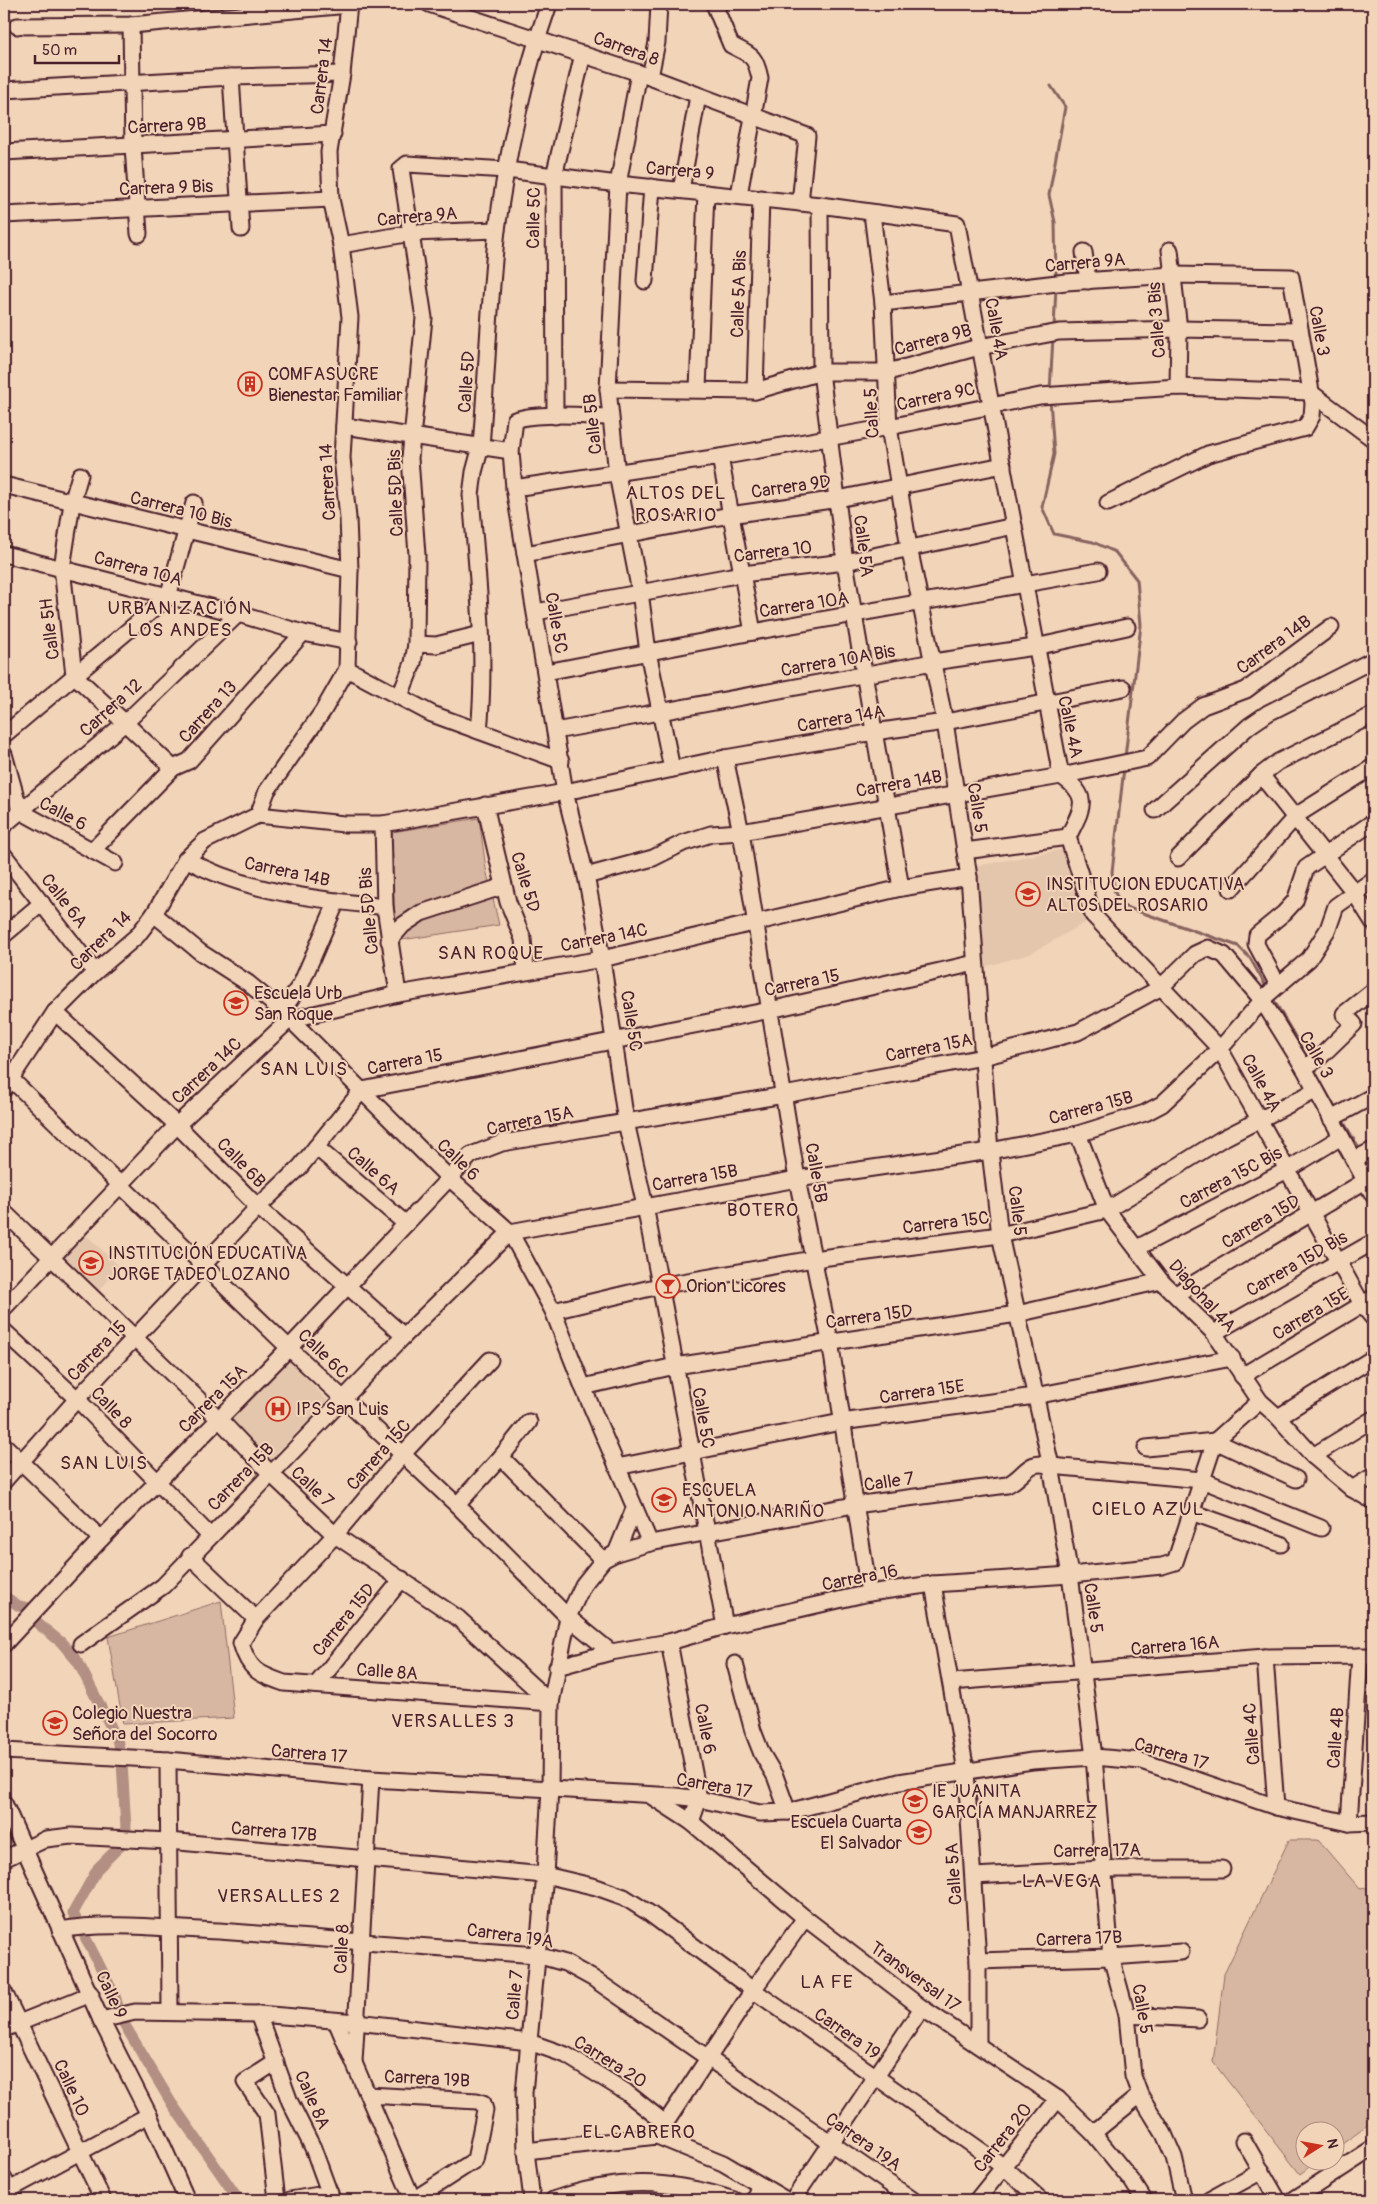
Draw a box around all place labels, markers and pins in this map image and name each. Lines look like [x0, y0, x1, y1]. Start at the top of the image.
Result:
place label: COMFASUCRE Bienestar Familiar [268, 363, 403, 407]
building icon: COMFASUCRE Bienestar Familiar [237, 371, 263, 397]
place label: INSTITUCION EDUCATIVA ALTOS DEL ROSARIO [1046, 873, 1245, 917]
school or university icon: INSTITUCION EDUCATIVA ALTOS DEL ROSARIO [1015, 881, 1041, 907]
place label: Escuela Urb San Roque [254, 982, 342, 1026]
school or university icon: Escuela Urb San Roque [223, 990, 249, 1016]
place label: INSTITUCIÓN EDUCATIVA JORGE TADEO LOZANO [108, 1241, 307, 1286]
school or university icon: INSTITUCIÓN EDUCATIVA JORGE TADEO LOZANO [78, 1250, 104, 1276]
bar icon: Orion Licores [655, 1273, 681, 1299]
place label: Orion Licores [686, 1275, 786, 1298]
hospital icon: IPS San Luis [265, 1396, 291, 1422]
place label: IPS San Luis [296, 1398, 388, 1421]
place label: ESCUELA ANTONIO NARIÑO [682, 1479, 824, 1523]
school or university icon: ESCUELA ANTONIO NARIÑO [651, 1487, 677, 1513]
place label: Colegio Nuestra Señora del Socorro [72, 1702, 218, 1746]
school or university icon: Colegio Nuestra Señora del Socorro [42, 1710, 68, 1736]
place label: IE JUANITA GARCÍA MANJARREZ [932, 1780, 1097, 1824]
school or university icon: IE JUANITA GARCÍA MANJARREZ [902, 1788, 928, 1814]
place label: Escuela Cuarta El Salvador [790, 1811, 903, 1855]
school or university icon: Escuela Cuarta El Salvador [906, 1819, 932, 1845]

